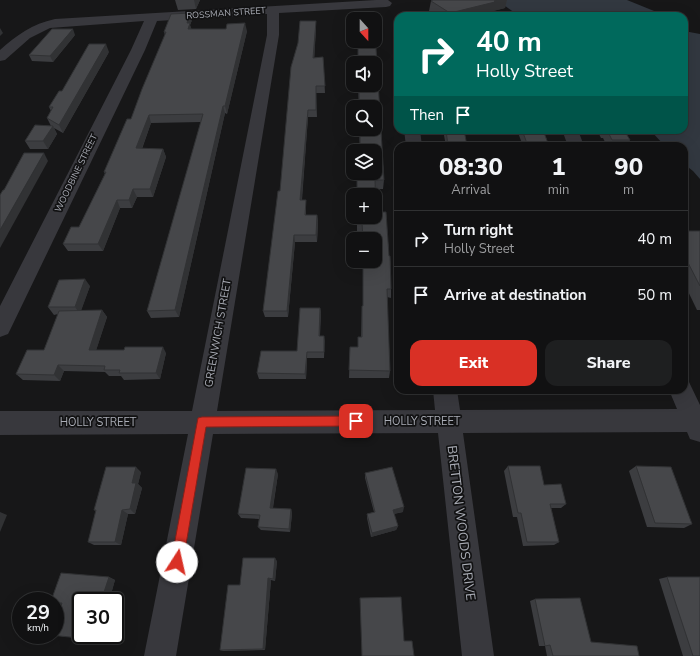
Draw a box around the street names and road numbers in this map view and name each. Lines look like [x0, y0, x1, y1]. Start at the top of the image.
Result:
street label: ROSSMAN STREET [186, 4, 267, 22]
street label: WOODBINE STREET [52, 131, 100, 214]
street label: GREENWICH STREET [201, 277, 235, 388]
street label: HOLLY STREET [384, 414, 461, 429]
street label: HOLLY STREET [60, 415, 137, 430]
street label: BRETTON WOODS DRIVE [443, 444, 479, 602]

